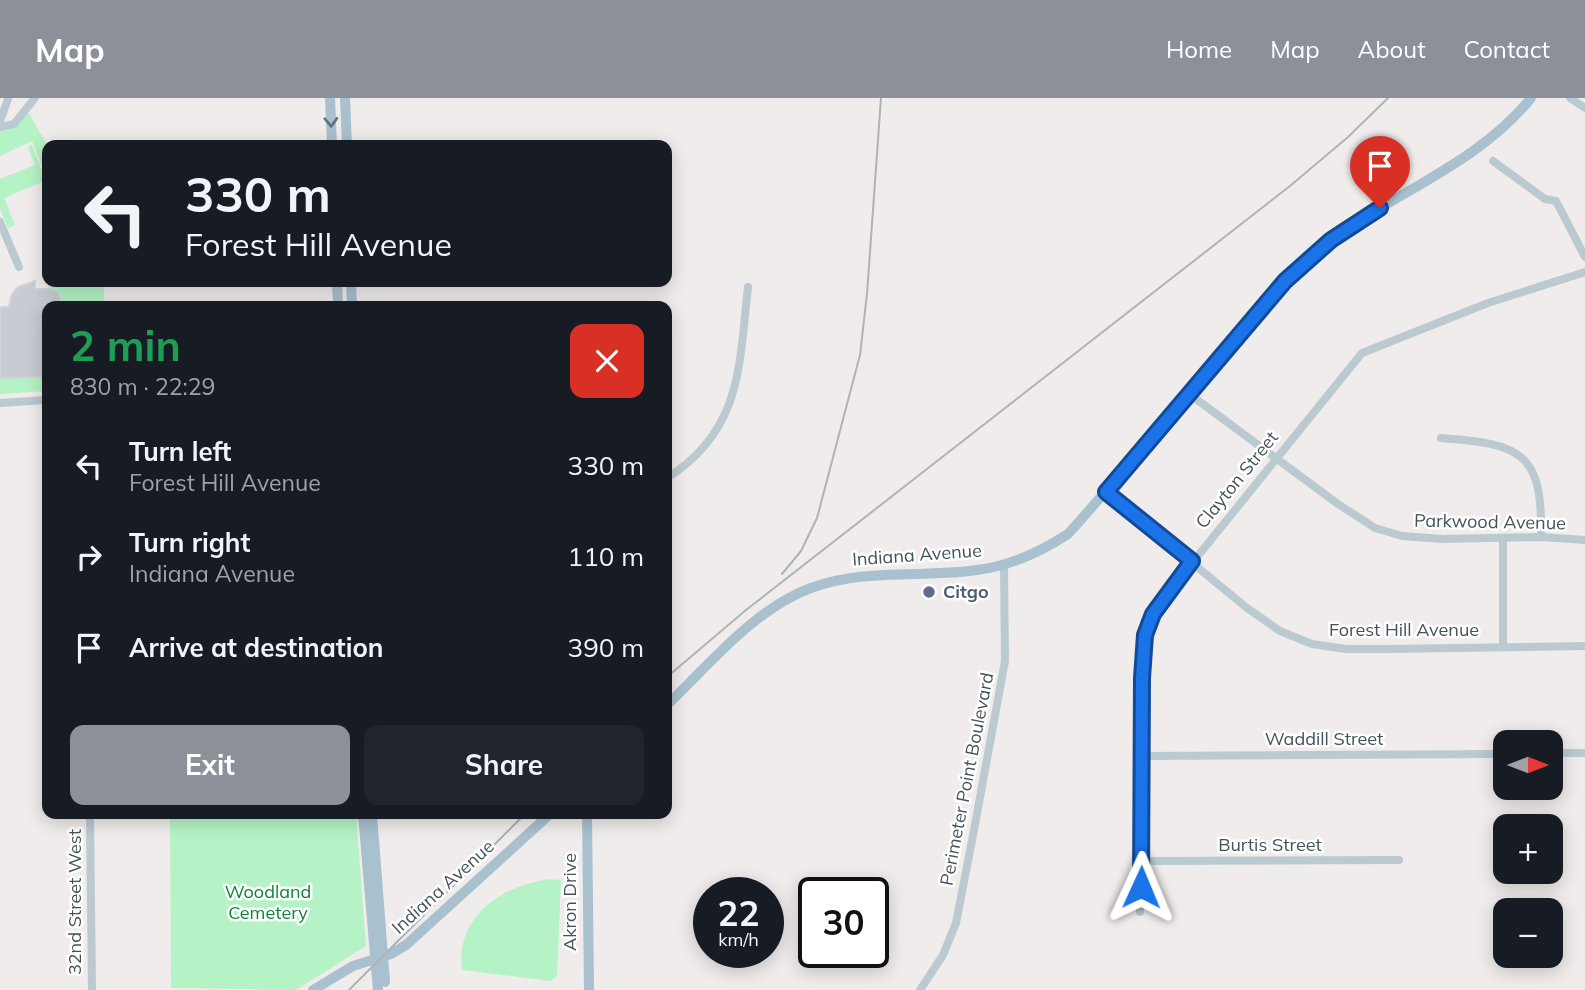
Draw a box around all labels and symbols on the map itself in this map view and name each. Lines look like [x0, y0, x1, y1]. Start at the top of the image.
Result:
one-way arrow [324, 116, 339, 127]
pin [1350, 136, 1410, 208]
street label: Clayton Street [1190, 426, 1283, 533]
street label: Parkwood Avenue [1414, 509, 1566, 534]
street label: Indiana Avenue [851, 539, 983, 571]
place label: Citgo [943, 580, 989, 603]
marker: Citgo [921, 584, 937, 600]
street label: Forest Hill Avenue [1329, 618, 1479, 641]
street label: Perimeter Point Boulevard [935, 670, 998, 887]
street label: Waddill Street [1265, 727, 1383, 750]
north arrow [1493, 730, 1563, 800]
street label: 32nd Street West [63, 829, 86, 975]
street label: Burtis Street [1218, 833, 1322, 856]
street label: Indiana Avenue [387, 835, 499, 939]
position arrow [1104, 850, 1178, 924]
street label: Akron Drive [558, 853, 581, 951]
speed limit sign: 30 [798, 877, 889, 968]
park label: Woodland Cemetery [225, 880, 311, 924]

